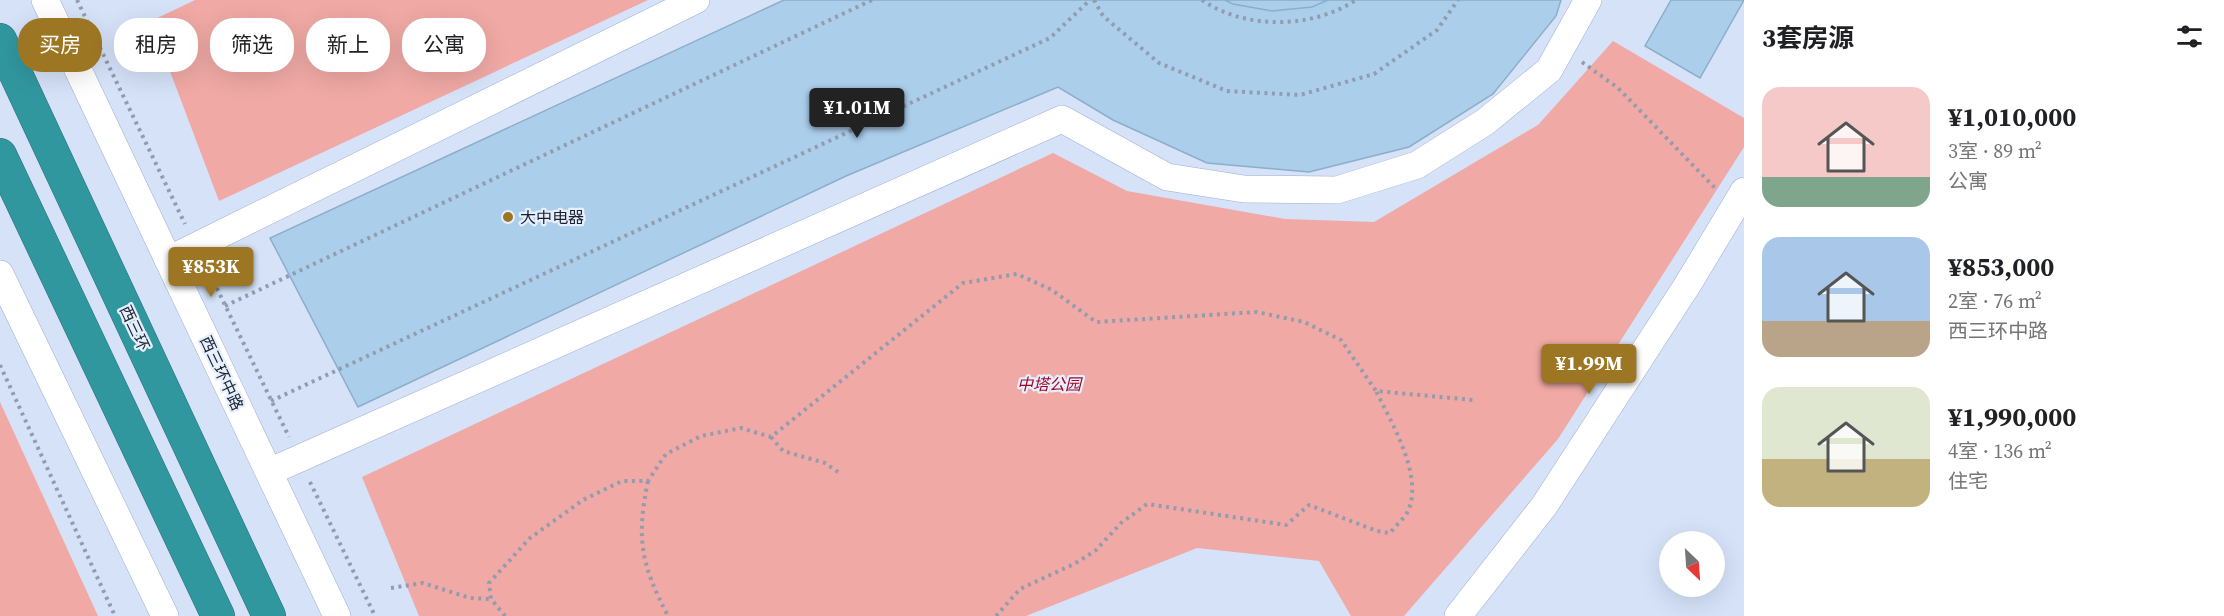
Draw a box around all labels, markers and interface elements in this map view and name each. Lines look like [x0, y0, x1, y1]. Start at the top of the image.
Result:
chip: 买房 [18, 18, 102, 72]
chip: 租房 [114, 18, 198, 72]
chip: 筛选 [210, 18, 294, 72]
chip: 新上 [306, 18, 390, 72]
chip: 公寓 [402, 18, 486, 72]
text: 3套房源 [1762, 20, 1854, 56]
icon: filters [2173, 20, 2206, 53]
pin: ¥1.01M [808, 88, 906, 139]
text: ¥1.01M [823, 93, 891, 121]
text: ¥1,010,000 [1948, 99, 2076, 135]
icon: home [1810, 111, 1882, 183]
text: 3室 · 89 m² [1948, 137, 2042, 165]
text: 公寓 [1948, 167, 1988, 195]
place label: 大中电器 [520, 206, 584, 228]
marker: 大中电器 [501, 210, 515, 224]
pin: ¥853K [169, 247, 253, 298]
text: ¥853,000 [1948, 249, 2054, 285]
text: ¥853K [182, 252, 240, 280]
icon: home [1810, 261, 1882, 333]
text: 2室 · 76 m² [1948, 287, 2042, 315]
street label: 西三环 [115, 302, 155, 354]
text: 西三环中路 [1948, 317, 2048, 345]
street label: 西三环中路 [195, 332, 249, 414]
pin: ¥1.99M [1540, 344, 1638, 395]
text: ¥1.99M [1555, 349, 1623, 377]
park label: 中塔公园 [1017, 373, 1083, 395]
text: ¥1,990,000 [1948, 399, 2076, 435]
icon: home [1810, 411, 1882, 483]
text: 4室 · 136 m² [1948, 437, 2052, 465]
text: 住宅 [1948, 467, 1988, 495]
north arrow [1659, 531, 1725, 597]
map controls [1659, 531, 1725, 597]

